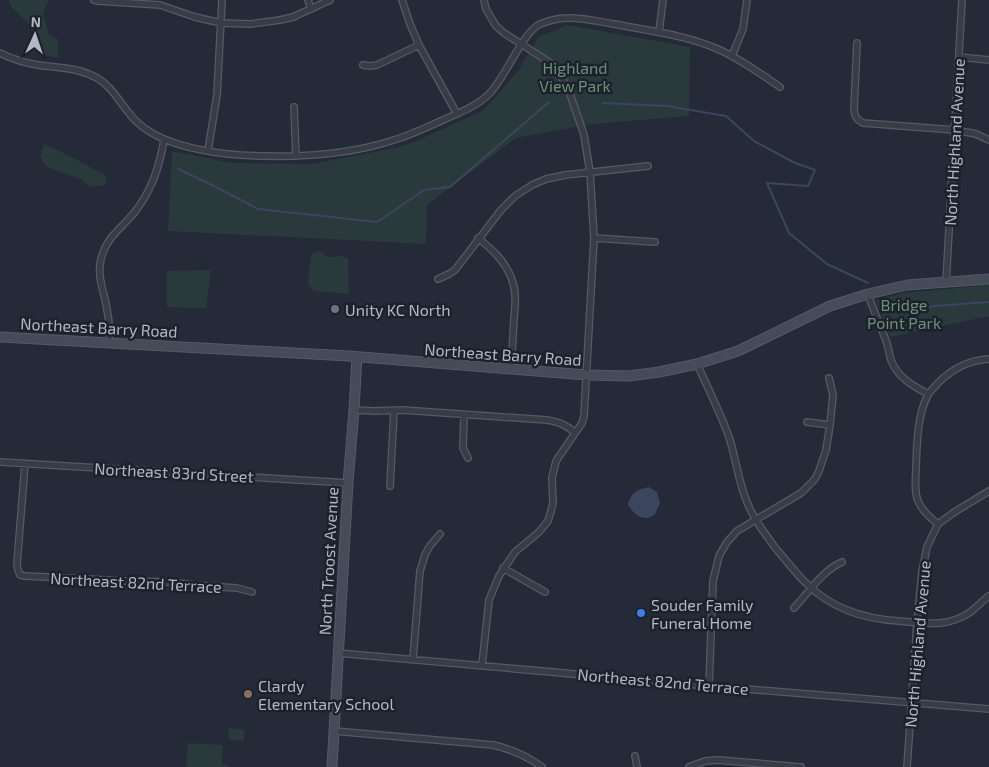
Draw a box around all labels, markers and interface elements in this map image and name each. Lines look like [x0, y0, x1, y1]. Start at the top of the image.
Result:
north arrow [10, 10, 60, 60]
text: N [30, 13, 41, 30]
park label: Highland View Park [539, 58, 611, 95]
street label: North Highland Avenue [940, 58, 968, 226]
park label: Bridge Point Park [867, 295, 941, 332]
place label: Unity KC North [345, 300, 451, 319]
marker: Unity KC North [329, 303, 341, 315]
street label: Northeast Barry Road [20, 313, 178, 341]
street label: Northeast Barry Road [424, 339, 582, 369]
street label: Northeast 83rd Street [94, 458, 254, 486]
street label: North Troost Avenue [315, 486, 341, 636]
street label: North Highland Avenue [900, 560, 934, 728]
street label: Northeast 82nd Terrace [50, 568, 222, 596]
place label: Souder Family Funeral Home [651, 595, 754, 632]
marker: Souder Family Funeral Home [635, 607, 647, 619]
street label: Northeast 82nd Terrace [577, 664, 749, 698]
place label: Clardy Elementary School [258, 676, 394, 713]
marker: Clardy Elementary School [242, 688, 254, 700]

